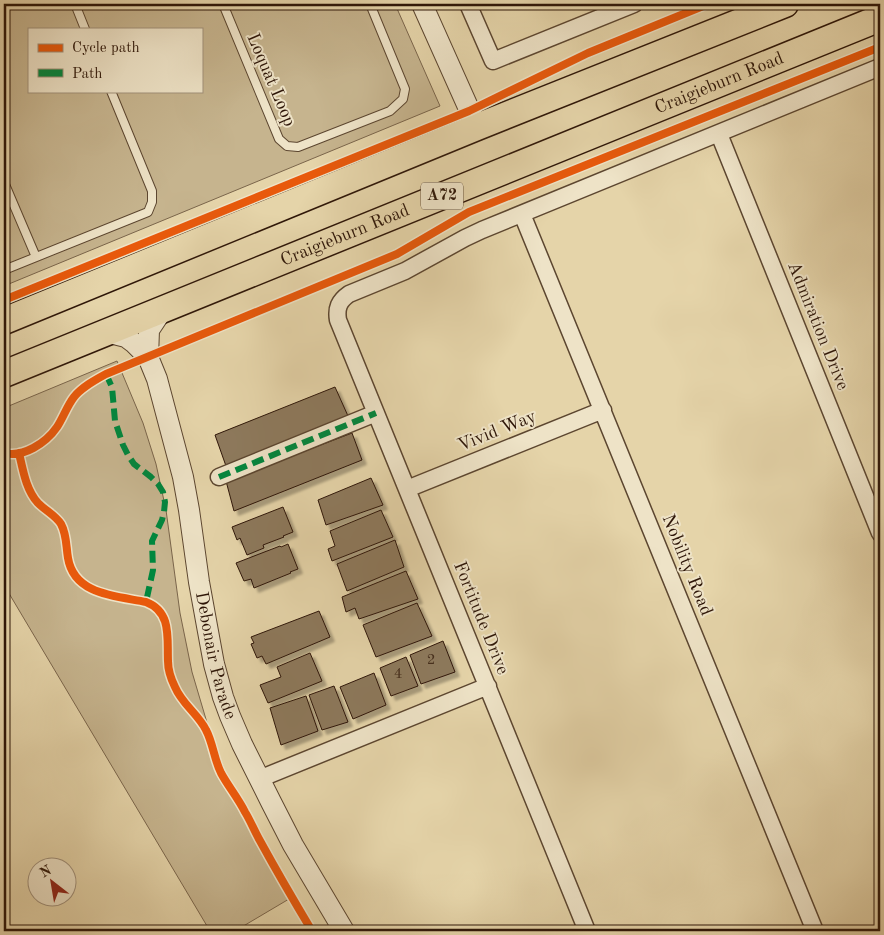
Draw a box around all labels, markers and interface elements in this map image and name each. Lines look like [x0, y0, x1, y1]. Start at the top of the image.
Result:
legend [28, 28, 202, 92]
street label: Loquat Loop [243, 31, 299, 129]
text: Cycle path [72, 41, 140, 56]
street label: Craigieburn Road [652, 49, 786, 118]
text: Path [72, 67, 102, 82]
road number: A72 [421, 182, 463, 210]
street label: Craigieburn Road [278, 201, 412, 270]
street label: Admiration Drive [784, 259, 852, 393]
street label: Vivid Way [455, 407, 539, 455]
street label: Nobility Road [659, 512, 715, 618]
street label: Fortitude Drive [450, 559, 512, 677]
street label: Debonair Parade [192, 590, 239, 722]
house number: 2 [427, 653, 435, 668]
house number: 4 [394, 667, 402, 682]
north arrow [28, 858, 78, 908]
text: N [38, 863, 54, 880]

